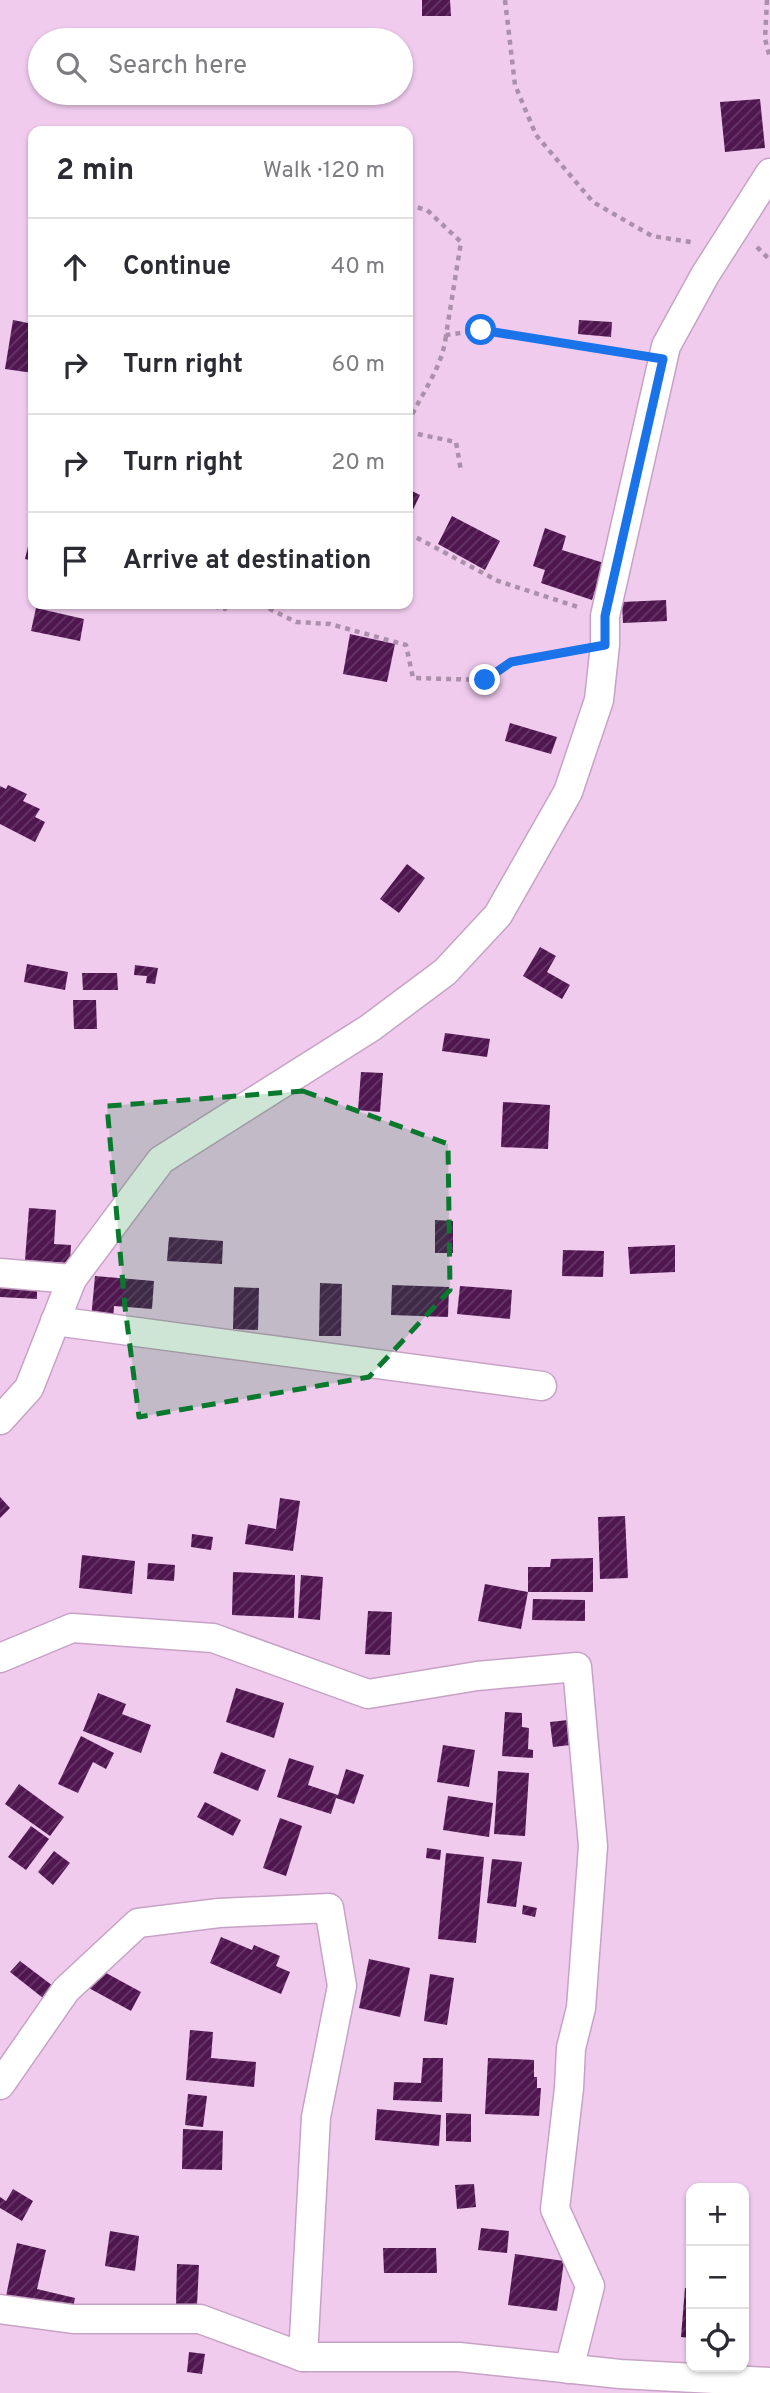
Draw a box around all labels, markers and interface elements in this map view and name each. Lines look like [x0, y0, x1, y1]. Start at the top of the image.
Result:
search box [28, 28, 413, 105]
icon: search [52, 48, 90, 86]
text: Search here [108, 50, 247, 83]
text: 2 min [56, 153, 134, 190]
text: Walk · 120 m [263, 157, 385, 186]
icon: ahead [56, 248, 94, 286]
text: Continue [123, 251, 231, 284]
text: 40 m [331, 253, 385, 282]
route start [465, 314, 496, 345]
icon: right [56, 346, 94, 384]
text: Turn right [123, 349, 243, 382]
text: 60 m [332, 351, 385, 380]
icon: right [56, 444, 94, 482]
text: Turn right [123, 447, 243, 480]
text: 20 m [331, 449, 385, 478]
icon: arrive [56, 542, 94, 580]
text: Arrive at destination [123, 545, 371, 578]
route end [469, 664, 500, 695]
map controls [686, 2183, 749, 2372]
button: + [686, 2183, 749, 2246]
button: − [686, 2246, 749, 2309]
button: locate [686, 2309, 749, 2372]

